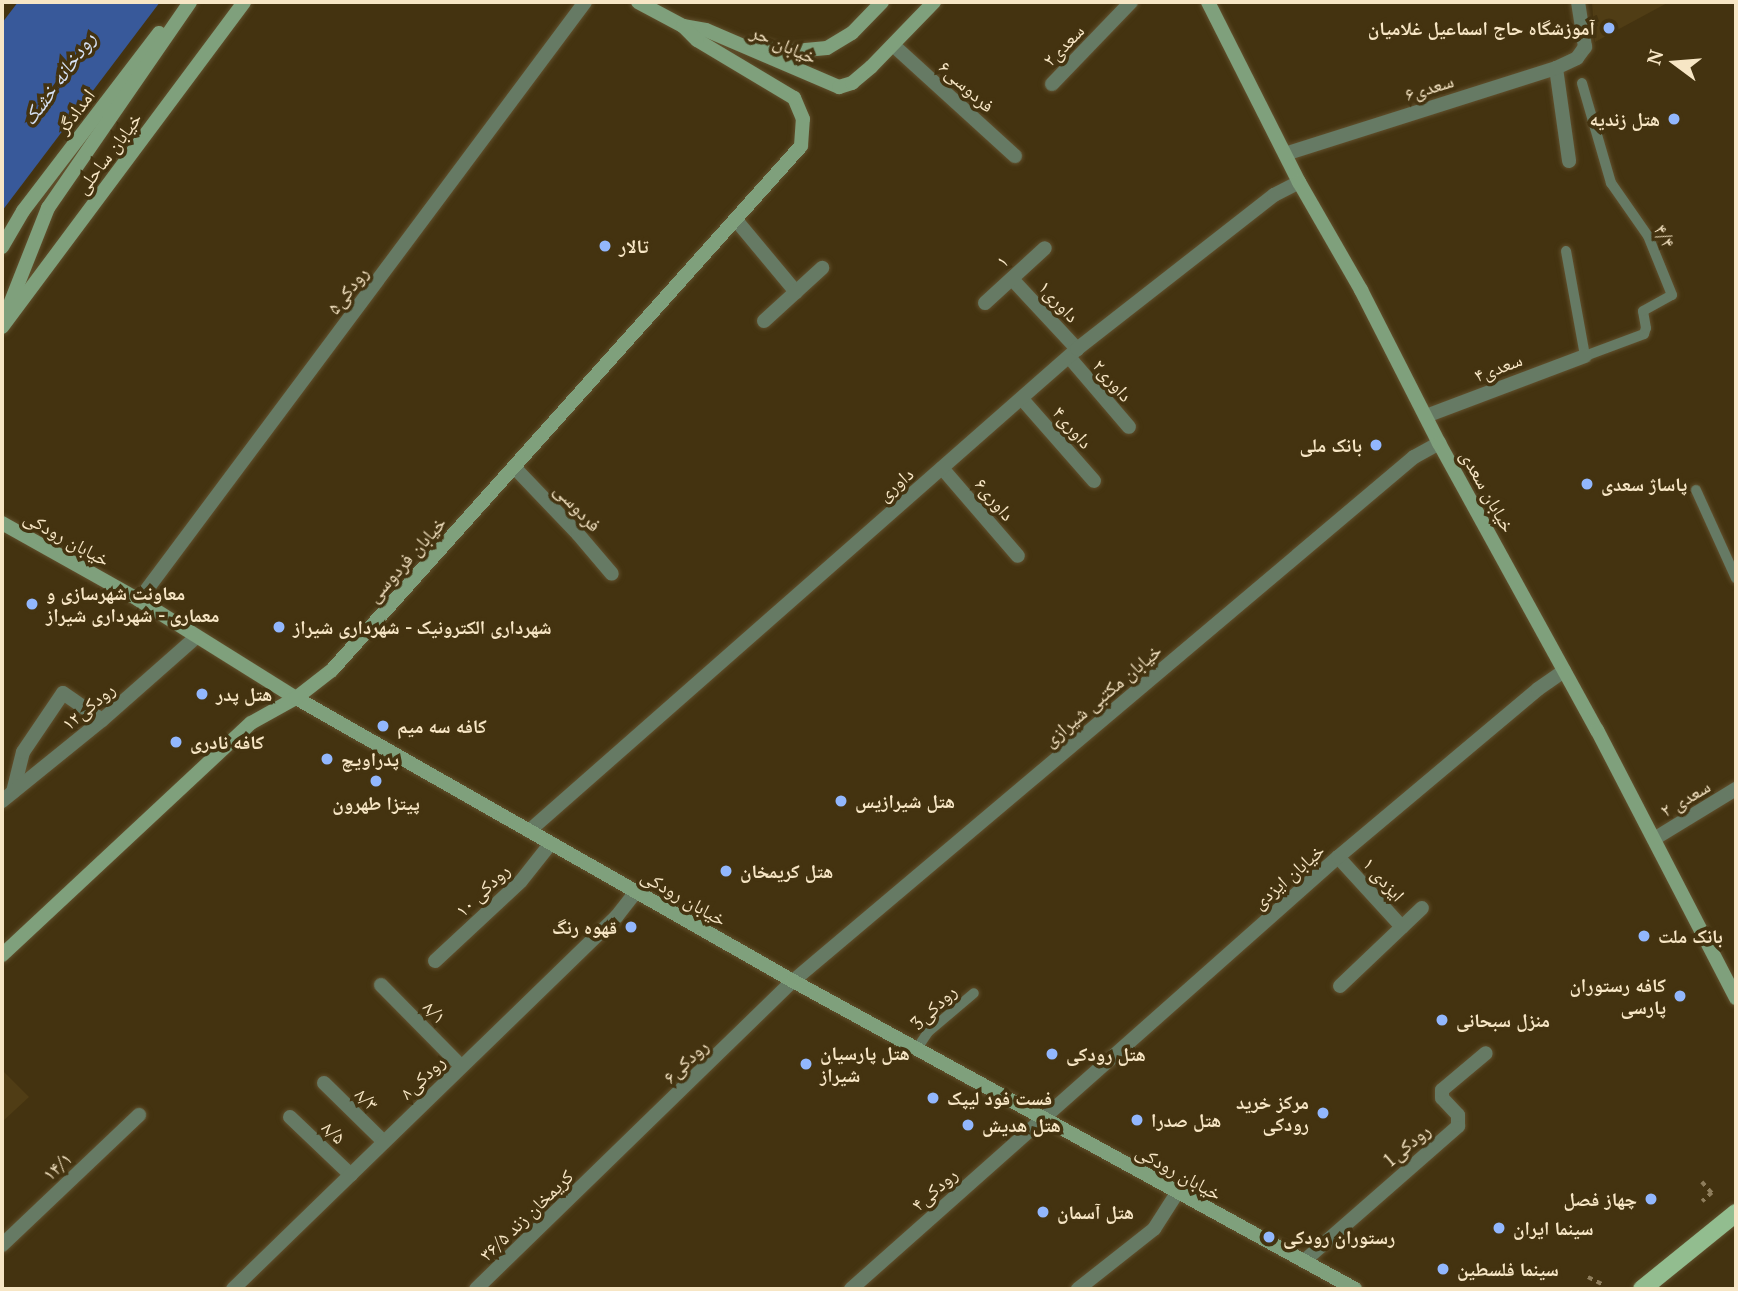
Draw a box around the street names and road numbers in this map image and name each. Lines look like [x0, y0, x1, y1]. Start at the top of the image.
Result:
street label: خیابان حر [748, 19, 820, 69]
street label: سعدی۲ [1038, 19, 1088, 71]
street label: فردوسی۶ [935, 55, 999, 117]
street label: سعدی۶ [1402, 69, 1456, 105]
street label: امدادگر [51, 84, 99, 138]
street label: خیابان ساحلی [70, 108, 146, 198]
street label: ۴/۴ [1649, 220, 1681, 252]
street label: ۱ [991, 250, 1013, 272]
street label: رودکی۵ [322, 262, 372, 318]
street label: داوری۱ [1034, 275, 1084, 327]
street label: سعدی۴ [1471, 347, 1525, 387]
street label: داوری۲ [1088, 354, 1138, 406]
street label: داوری۴ [1048, 401, 1098, 453]
street label: خیابان سعدی [1456, 446, 1520, 536]
street label: داوری [872, 462, 918, 506]
street label: داوری۶ [971, 473, 1019, 525]
street label: فردوسی [550, 478, 606, 536]
street label: خیابان رودکی [20, 505, 114, 571]
street label: خیابان فردوسی [362, 511, 450, 607]
street label: خیابان مکتبی شیرازی [1038, 639, 1166, 751]
street label: رودکی۱۲ [57, 677, 119, 735]
street label: سعدی ۲ [1656, 774, 1714, 822]
street label: خیابان ایزدی [1247, 839, 1329, 913]
street label: ایزدی ۱ [1358, 852, 1410, 906]
street label: رودکی ۱۰ [450, 859, 514, 921]
street label: خیابان رودکی [637, 863, 731, 931]
street label: 3رودکی [905, 980, 961, 1034]
street label: ۸/۱ [419, 996, 451, 1028]
street label: رودکی۶ [658, 1034, 712, 1088]
street label: رودکی۸ [395, 1050, 449, 1104]
street label: ۸/۳ [351, 1083, 383, 1115]
street label: ۸/۵ [318, 1116, 350, 1148]
street label: 1رودکی [1378, 1118, 1434, 1172]
street label: خیابان رودکی [1132, 1139, 1226, 1205]
street label: ۱۴/۱ [37, 1147, 77, 1185]
street label: رودکی۴ [906, 1163, 962, 1215]
street label: کریمخان زند ۳۶/۵ [474, 1165, 578, 1265]

